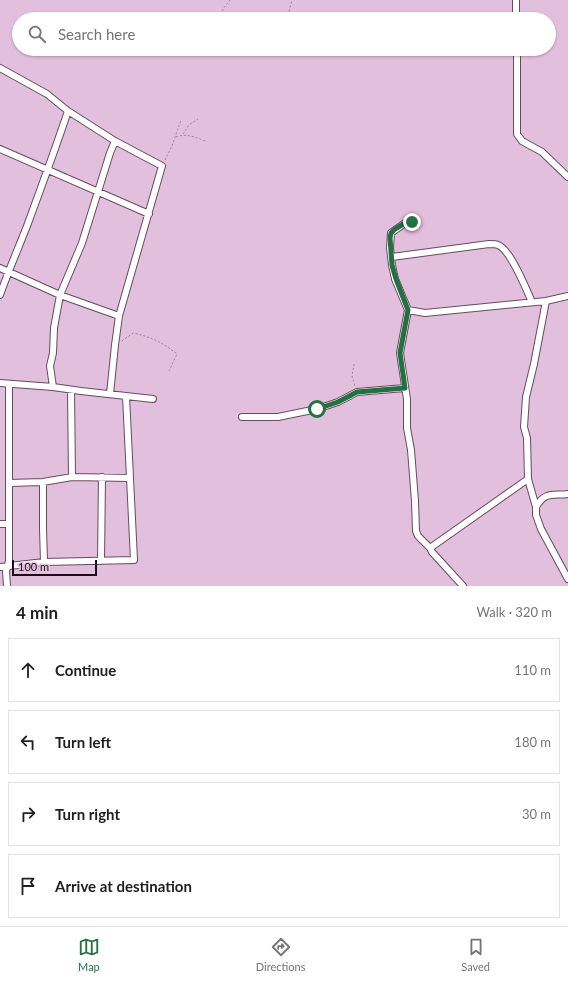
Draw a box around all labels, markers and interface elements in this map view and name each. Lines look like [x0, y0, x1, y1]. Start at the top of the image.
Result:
search box [12, 12, 556, 56]
icon: search [26, 23, 48, 45]
text: Search here [58, 25, 135, 43]
route end [403, 213, 421, 231]
route start [308, 400, 326, 418]
scale bar [12, 558, 97, 577]
text: 100 m [18, 560, 49, 573]
text: 4 min [16, 602, 58, 623]
text: Walk · 320 m [476, 604, 552, 620]
icon: ahead [17, 659, 39, 681]
text: Continue [55, 661, 116, 679]
text: 110 m [514, 662, 551, 678]
icon: left [17, 731, 39, 753]
text: Turn left [55, 733, 111, 751]
text: 180 m [514, 734, 551, 750]
icon: right [17, 803, 39, 825]
text: Turn right [55, 805, 120, 823]
text: 30 m [522, 806, 551, 822]
icon: arrive [17, 875, 39, 897]
text: Arrive at destination [55, 877, 192, 895]
tab: Map [78, 936, 100, 973]
tab: Directions [256, 936, 305, 973]
tab: Saved [461, 936, 490, 973]

